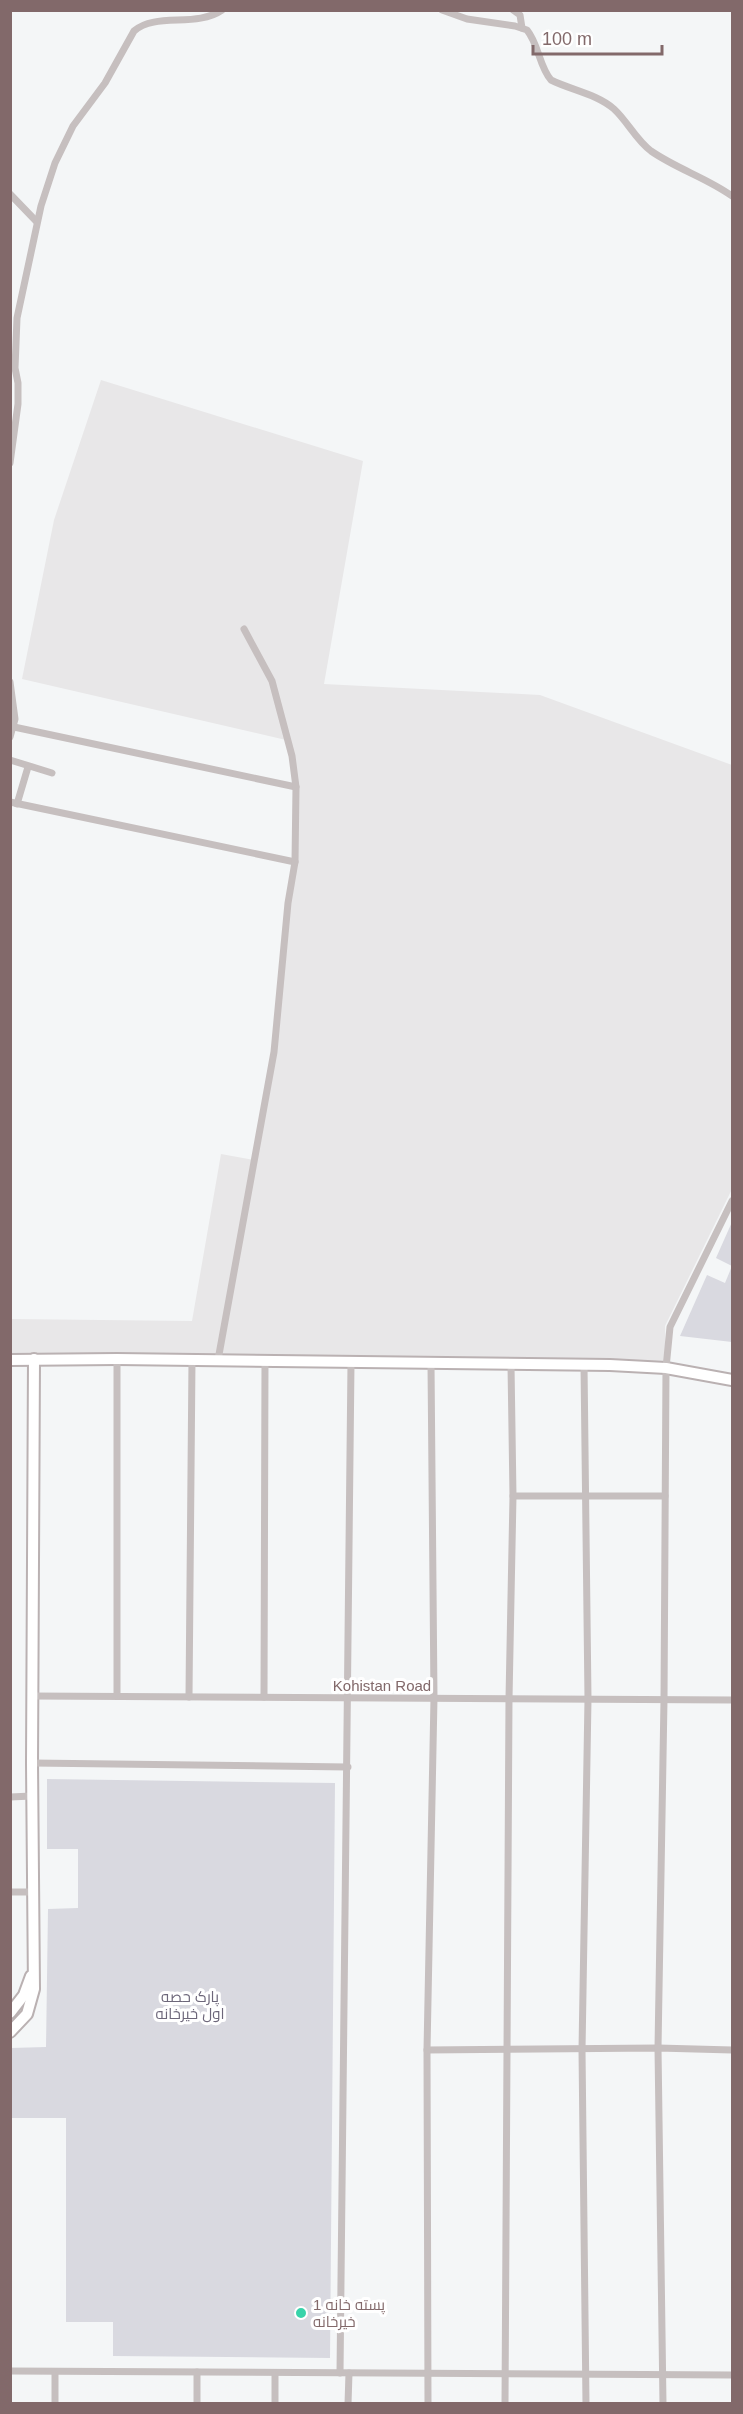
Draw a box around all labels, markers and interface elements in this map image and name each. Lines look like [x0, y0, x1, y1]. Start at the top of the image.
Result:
scale bar [533, 18, 662, 56]
text: 100 m [542, 29, 592, 49]
street label: Kohistan Road [333, 1677, 431, 1694]
park label: پارک حصه اول خیرخانه [155, 1988, 225, 2023]
place label: 1 پسته خانه خیرخانه [313, 2296, 385, 2331]
marker: 1 پسته خانه خیرخانه [294, 2306, 308, 2320]

